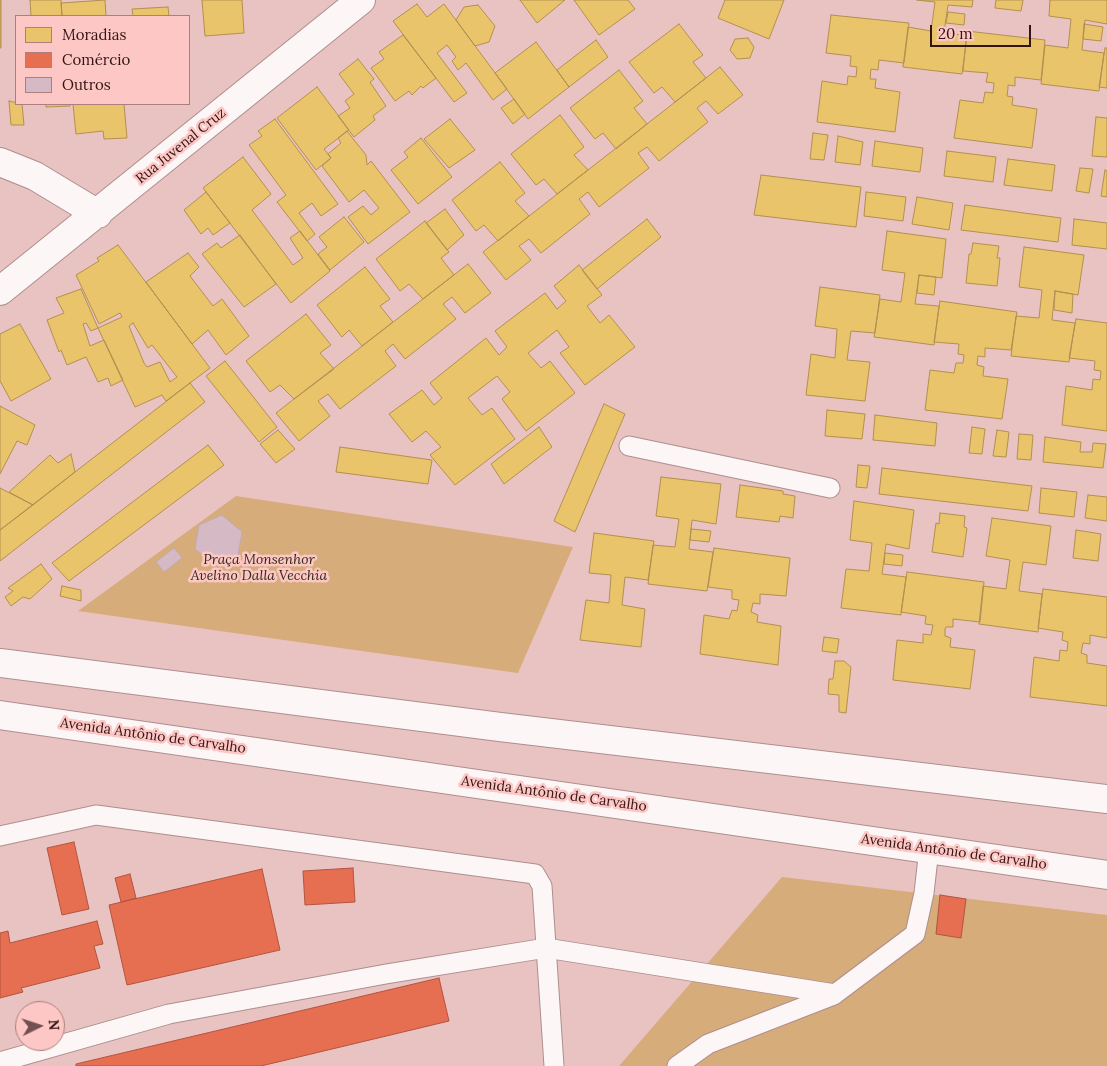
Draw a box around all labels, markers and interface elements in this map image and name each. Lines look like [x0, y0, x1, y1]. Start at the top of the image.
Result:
legend [15, 15, 190, 105]
scale bar [932, 15, 1033, 47]
text: 20 m [938, 24, 973, 43]
text: Moradias [62, 25, 126, 44]
text: Comércio [62, 50, 130, 69]
text: Outros [62, 75, 111, 94]
street label: Rua Juvenal Cruz [133, 105, 229, 187]
park label: Praça Monsenhor Avelino Dalla Vecchia [191, 552, 327, 584]
street label: Avenida Antônio de Carvalho [59, 715, 247, 757]
street label: Avenida Antônio de Carvalho [460, 773, 648, 815]
street label: Avenida Antônio de Carvalho [860, 831, 1048, 873]
north arrow [15, 1001, 65, 1051]
text: N [45, 1019, 63, 1031]

